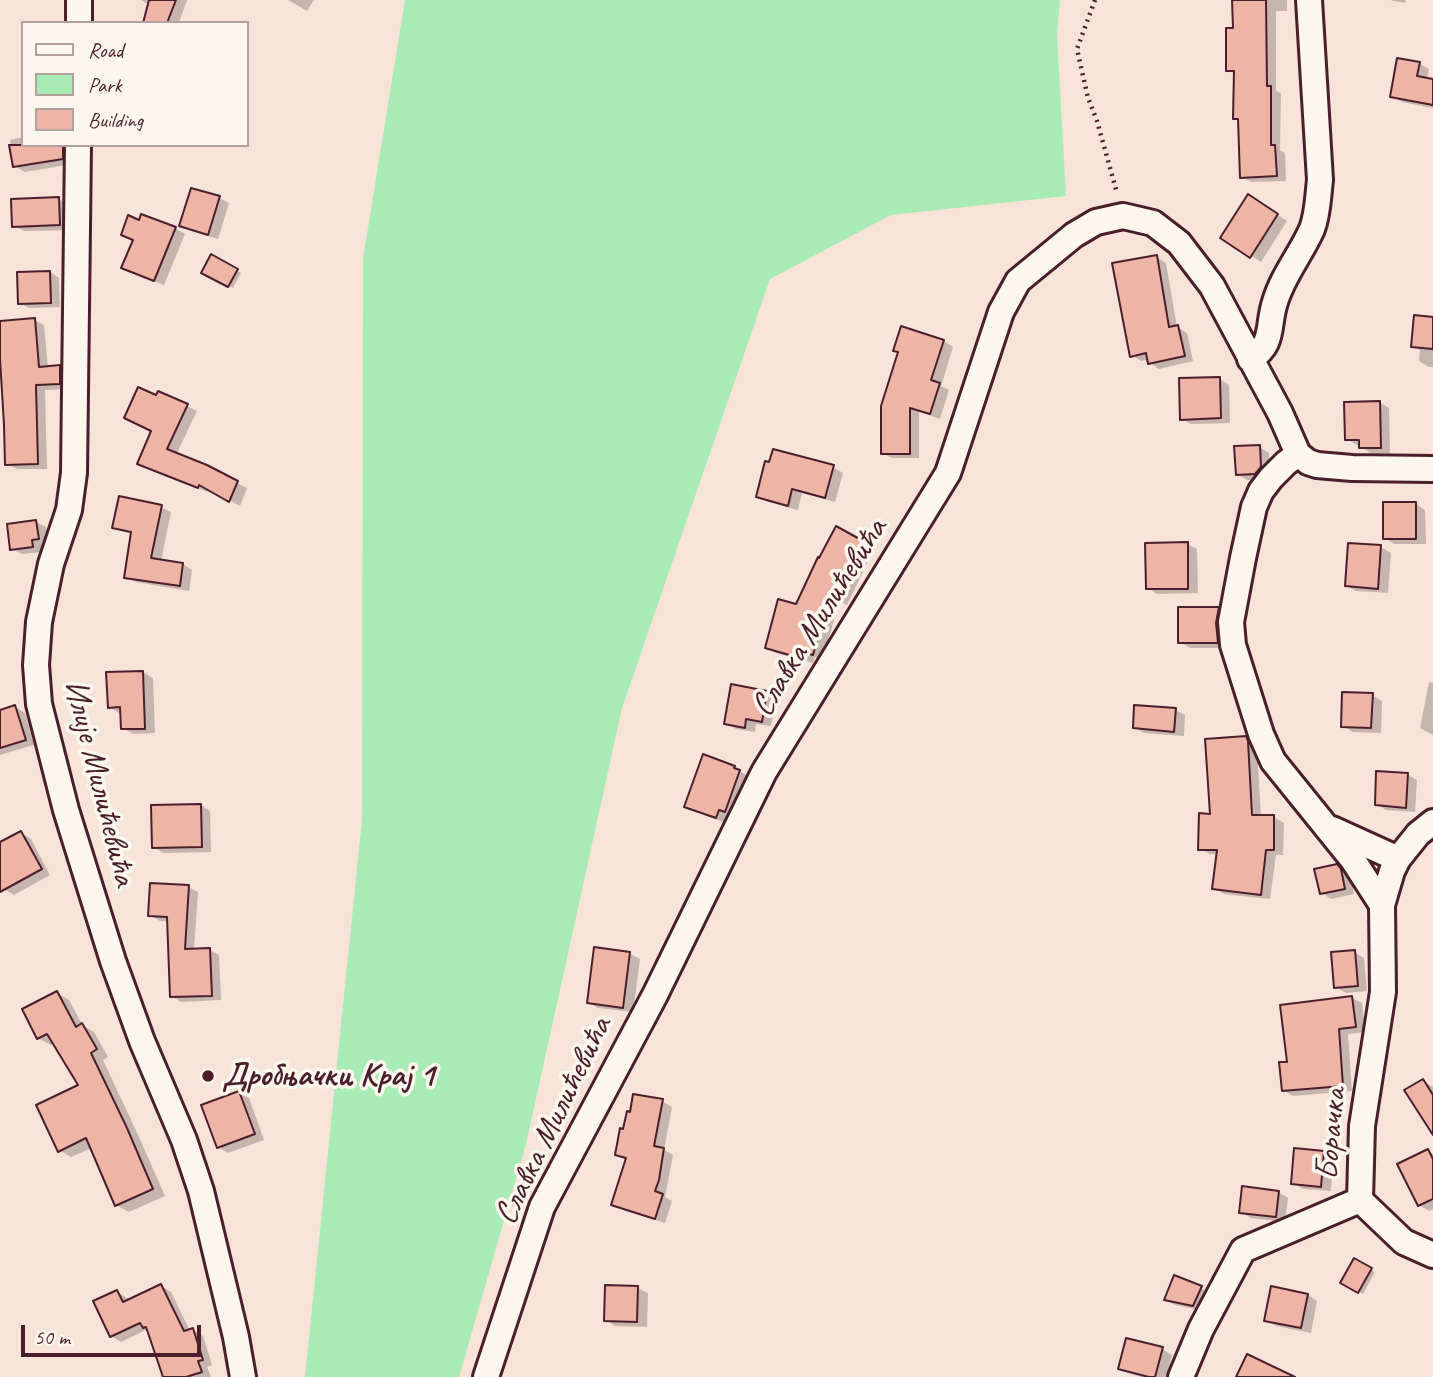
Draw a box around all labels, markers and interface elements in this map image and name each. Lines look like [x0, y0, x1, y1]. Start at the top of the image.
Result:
legend [21, 21, 248, 147]
text: Road [88, 37, 123, 63]
text: Park [88, 72, 121, 98]
text: Building [88, 107, 143, 133]
street label: Славка Милићевића [743, 512, 897, 724]
street label: Илије Милићевића [54, 676, 144, 890]
street label: Славка Милићевића [487, 1011, 621, 1231]
place label: Дробњачки Крај 1 [222, 1056, 434, 1096]
marker: Дробњачки Крај 1 [200, 1068, 216, 1084]
street label: Борачка [1308, 1087, 1356, 1181]
scale bar [24, 1310, 205, 1354]
text: 50 m [34, 1324, 70, 1350]

